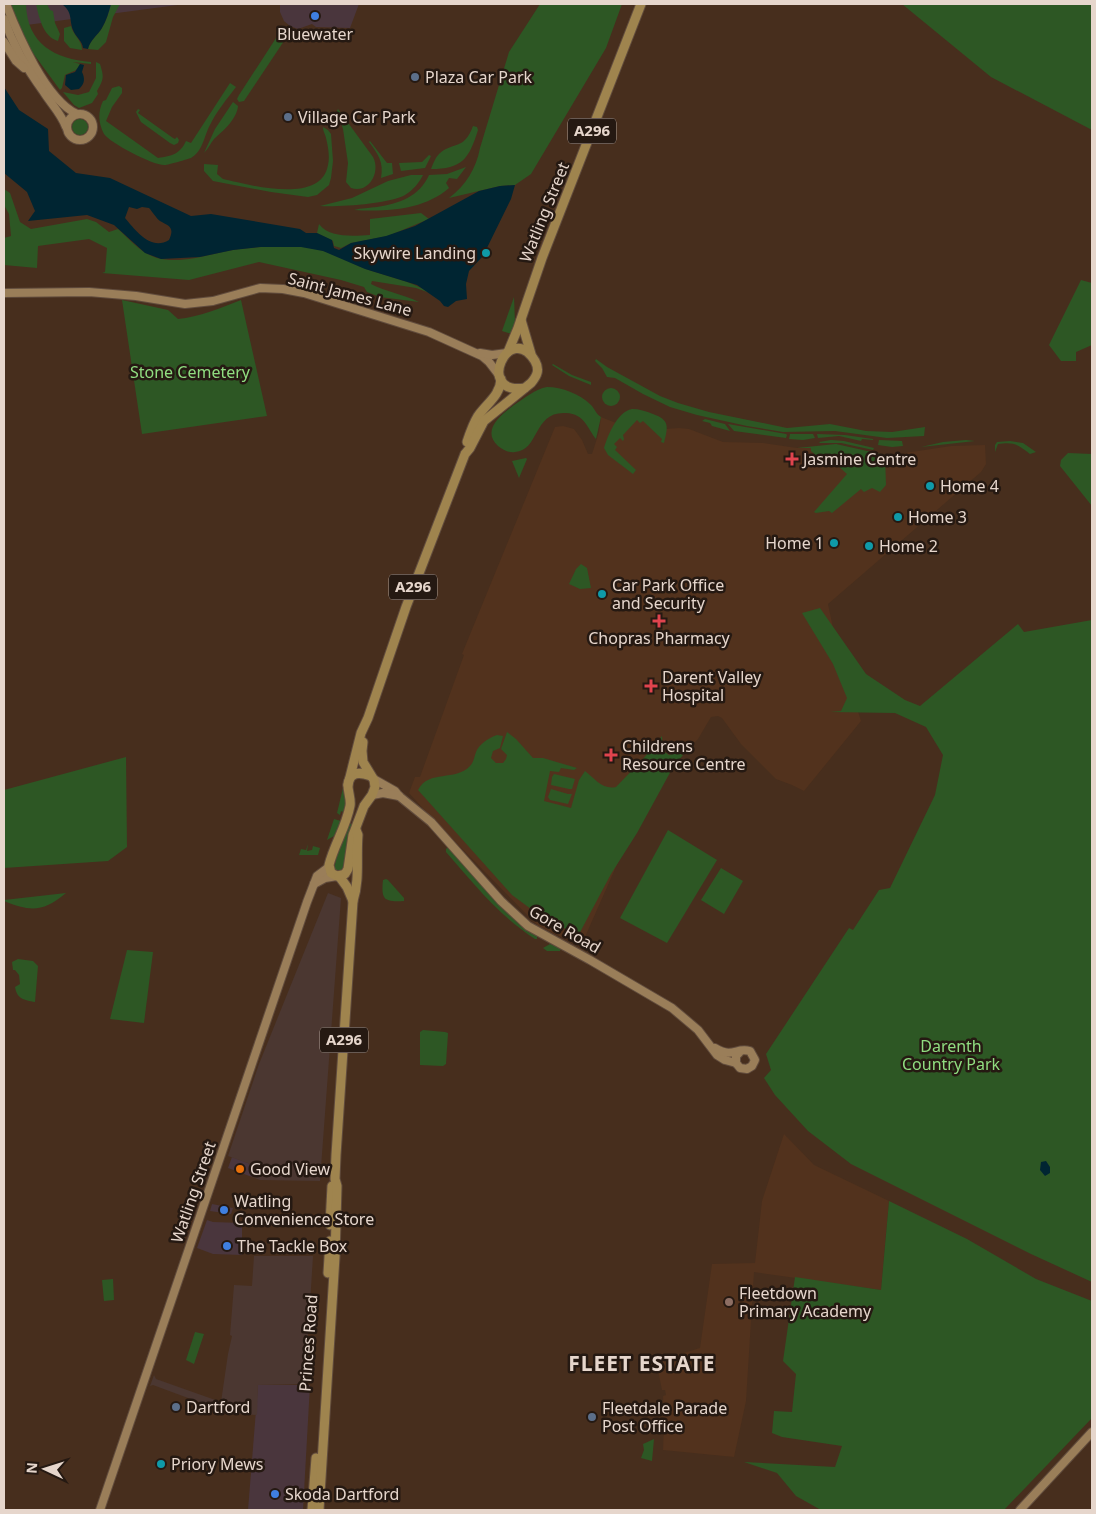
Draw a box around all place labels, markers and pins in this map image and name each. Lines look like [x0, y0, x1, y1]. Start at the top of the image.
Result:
marker: Bluewater [309, 10, 321, 22]
place label: Bluewater [277, 23, 353, 45]
place label: Plaza Car Park [425, 66, 533, 88]
marker: Plaza Car Park [409, 71, 421, 83]
place label: Village Car Park [298, 106, 416, 128]
marker: Village Car Park [282, 111, 294, 123]
place label: Skywire Landing [353, 242, 476, 264]
marker: Skywire Landing [480, 247, 492, 259]
place label: Jasmine Centre [801, 448, 916, 470]
marker: Jasmine Centre [785, 452, 799, 466]
place label: Home 4 [940, 475, 999, 497]
marker: Home 4 [924, 480, 936, 492]
place label: Home 3 [908, 506, 967, 528]
marker: Home 3 [892, 511, 904, 523]
place label: Home 1 [765, 532, 824, 554]
place label: Home 2 [879, 535, 938, 557]
marker: Home 1 [828, 537, 840, 549]
marker: Home 2 [863, 540, 875, 552]
place label: Car Park Office and Security [612, 574, 724, 614]
marker: Car Park Office and Security [596, 588, 608, 600]
marker: Chopras Pharmacy [653, 615, 665, 627]
place label: Chopras Pharmacy [588, 627, 731, 649]
place label: Darent Valley Hospital [662, 666, 762, 706]
marker: Darent Valley Hospital [644, 679, 658, 693]
place label: Childrens Resource Centre [622, 735, 745, 775]
marker: Childrens Resource Centre [604, 748, 618, 762]
place label: Good View [250, 1158, 330, 1180]
marker: Good View [234, 1163, 246, 1175]
place label: Watling Convenience Store [234, 1190, 374, 1230]
marker: Watling Convenience Store [218, 1204, 230, 1216]
place label: The Tackle Box [237, 1235, 348, 1257]
marker: The Tackle Box [221, 1240, 233, 1252]
place label: Fleetdown Primary Academy [739, 1282, 872, 1322]
marker: Fleetdown Primary Academy [723, 1296, 735, 1308]
place label: Dartford [186, 1396, 250, 1418]
place label: Fleetdale Parade Post Office [602, 1397, 727, 1437]
marker: Dartford [170, 1401, 182, 1413]
marker: Fleetdale Parade Post Office [586, 1411, 598, 1423]
place label: Priory Mews [171, 1453, 263, 1475]
marker: Priory Mews [155, 1458, 167, 1470]
place label: Skoda Dartford [285, 1483, 399, 1505]
marker: Skoda Dartford [269, 1488, 281, 1500]

